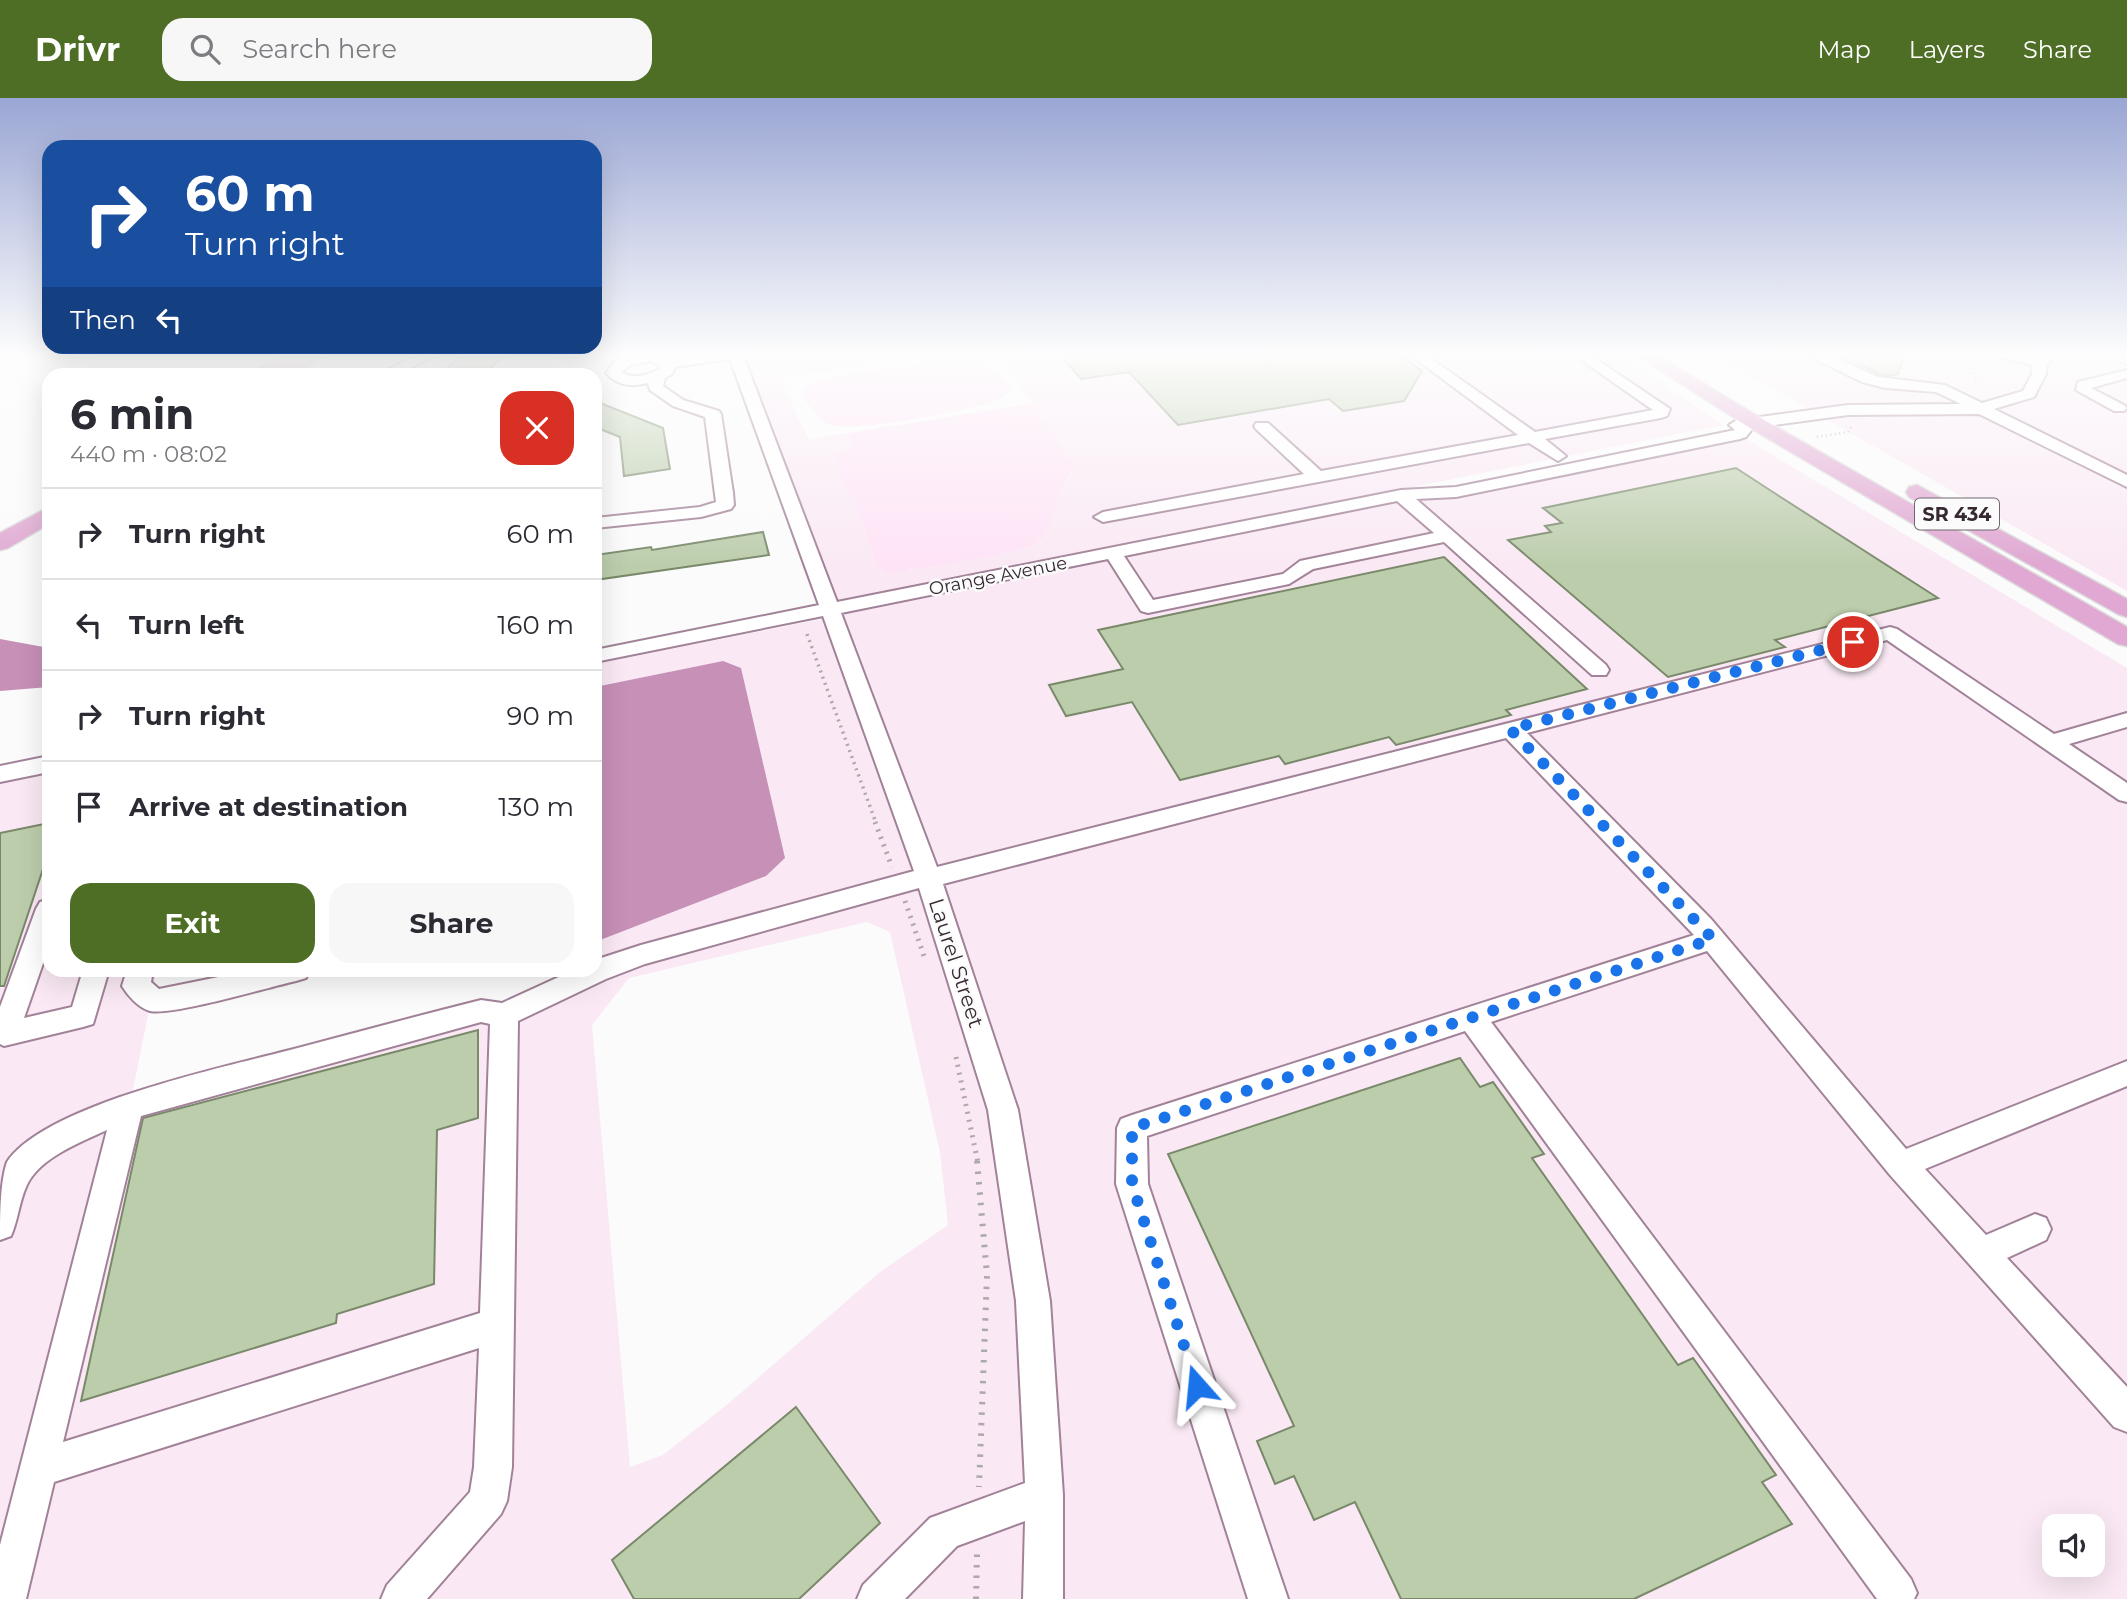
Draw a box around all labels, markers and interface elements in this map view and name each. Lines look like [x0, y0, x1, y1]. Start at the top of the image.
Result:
search box [162, 18, 652, 81]
text: Drivr [35, 29, 120, 69]
icon: search [186, 30, 224, 68]
text: Search here [242, 33, 397, 65]
text: Map [1817, 35, 1871, 64]
text: Layers [1909, 35, 1985, 64]
text: Share [2023, 35, 2092, 64]
text: 60 m [185, 164, 315, 223]
icon: right [70, 168, 161, 259]
text: Turn right [185, 224, 345, 263]
icon: left [150, 301, 188, 339]
text: Then [70, 304, 136, 336]
text: 6 min [70, 388, 194, 440]
button: close [500, 391, 574, 465]
text: 440 m · 08:02 [70, 440, 227, 468]
road number: SR 434 [1915, 498, 1999, 530]
icon: right [70, 515, 108, 553]
text: Turn right [129, 518, 265, 550]
text: 60 m [507, 518, 574, 550]
street label: Orange Avenue [927, 552, 1069, 600]
icon: left [70, 606, 108, 644]
text: Turn left [129, 609, 245, 641]
text: 160 m [497, 609, 574, 641]
pin [1823, 612, 1883, 672]
icon: arrive [1834, 623, 1872, 661]
icon: right [70, 697, 108, 735]
text: Turn right [129, 700, 265, 732]
text: 90 m [507, 700, 574, 732]
icon: arrive [70, 788, 108, 826]
text: Arrive at destination [129, 791, 408, 823]
text: 130 m [498, 791, 574, 823]
button: Exit [70, 883, 315, 963]
button: Share [329, 883, 574, 963]
street label: Laurel Street [924, 895, 989, 1031]
position arrow [1160, 1349, 1234, 1423]
map controls [2042, 1514, 2105, 1577]
button: sound [2042, 1514, 2105, 1577]

